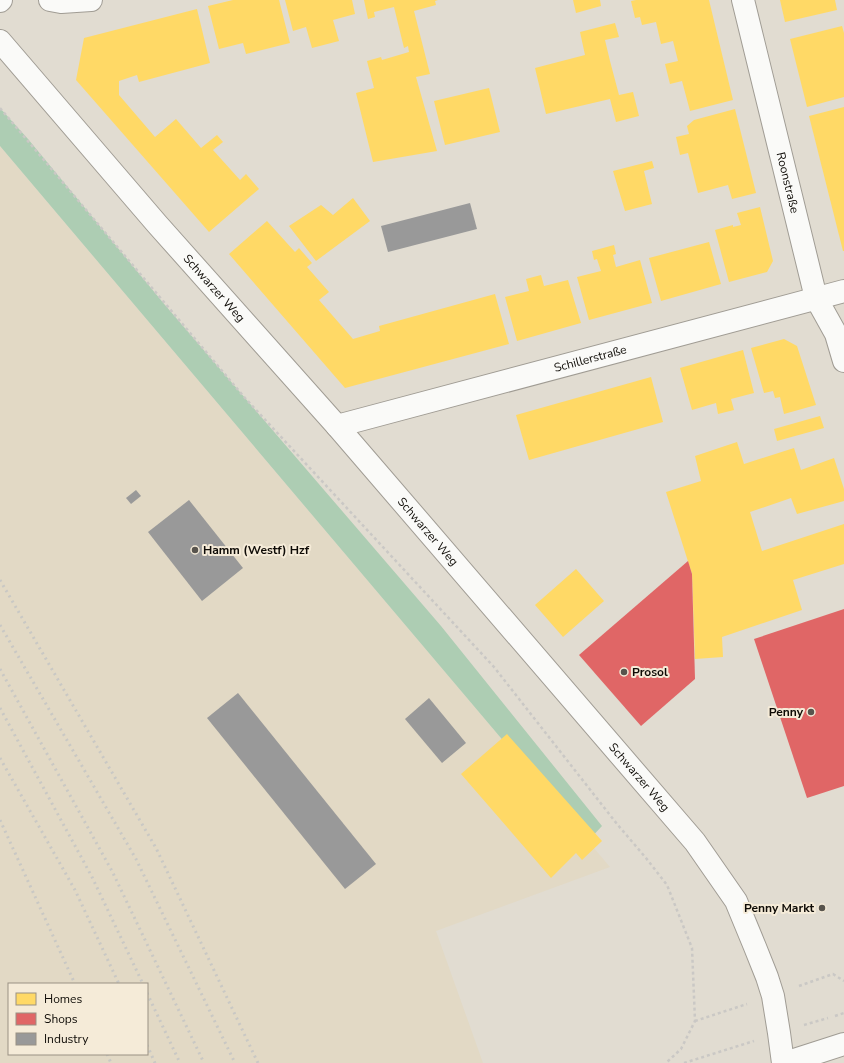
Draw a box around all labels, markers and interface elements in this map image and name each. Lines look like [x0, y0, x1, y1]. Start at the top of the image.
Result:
street label: Roonstraße [773, 150, 803, 215]
street label: Schwarzer Weg [180, 251, 249, 325]
street label: Schillerstraße [552, 341, 628, 376]
street label: Schwarzer Weg [394, 494, 462, 569]
place label: Hamm (Westf) Hzf [203, 542, 310, 558]
marker: Hamm (Westf) Hzf [190, 545, 200, 555]
place label: Prosol [632, 664, 668, 680]
marker: Prosol [619, 667, 629, 677]
place label: Penny [769, 704, 804, 720]
marker: Penny [806, 707, 816, 717]
street label: Schwarzer Weg [605, 740, 673, 815]
place label: Penny Markt [744, 900, 814, 916]
marker: Penny Markt [817, 903, 827, 913]
legend [8, 983, 148, 1055]
text: Homes [44, 991, 82, 1007]
text: Shops [44, 1011, 78, 1027]
text: Industry [44, 1031, 89, 1047]

